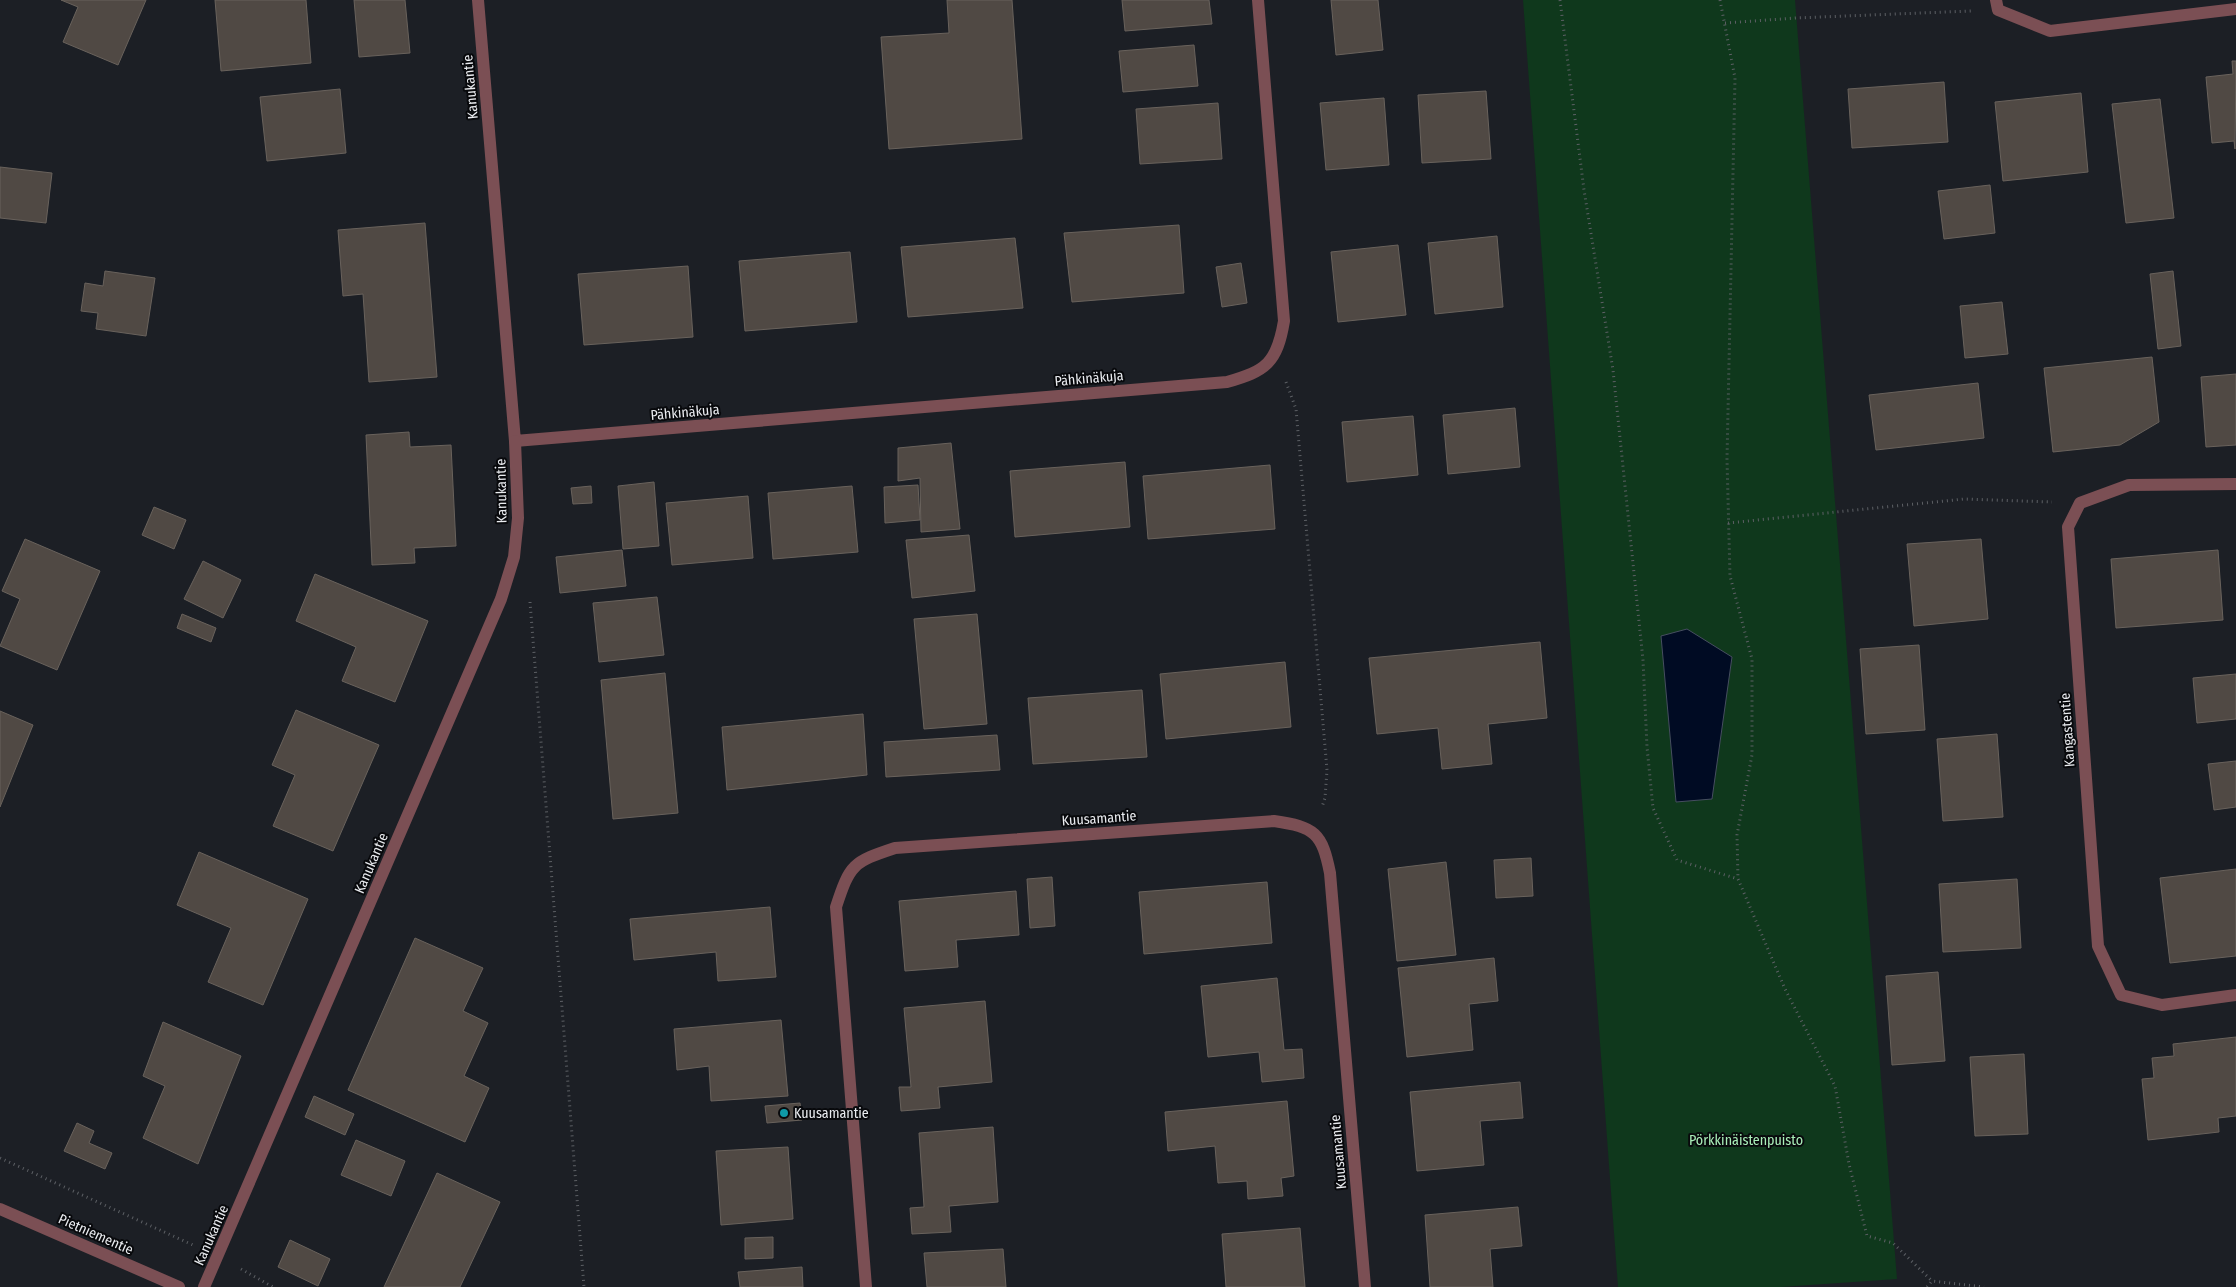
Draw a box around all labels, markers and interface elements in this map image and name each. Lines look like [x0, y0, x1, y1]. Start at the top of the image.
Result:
street label: Kanukantie [459, 54, 482, 120]
street label: Pähkinäkuja [1054, 367, 1124, 390]
street label: Pähkinäkuja [650, 401, 720, 424]
street label: Kanukantie [492, 459, 511, 523]
street label: Kangastentie [2056, 692, 2079, 768]
street label: Kuusamantie [1061, 807, 1137, 830]
street label: Kanukantie [351, 830, 392, 896]
place label: Kuusamantie [794, 1105, 869, 1122]
marker: Kuusamantie [778, 1107, 790, 1119]
street label: Kuusamantie [1327, 1114, 1350, 1190]
park label: Pörkkinäistenpuisto [1689, 1132, 1803, 1149]
street label: Kanukantie [191, 1202, 232, 1268]
street label: Pietniementie [56, 1210, 136, 1259]

